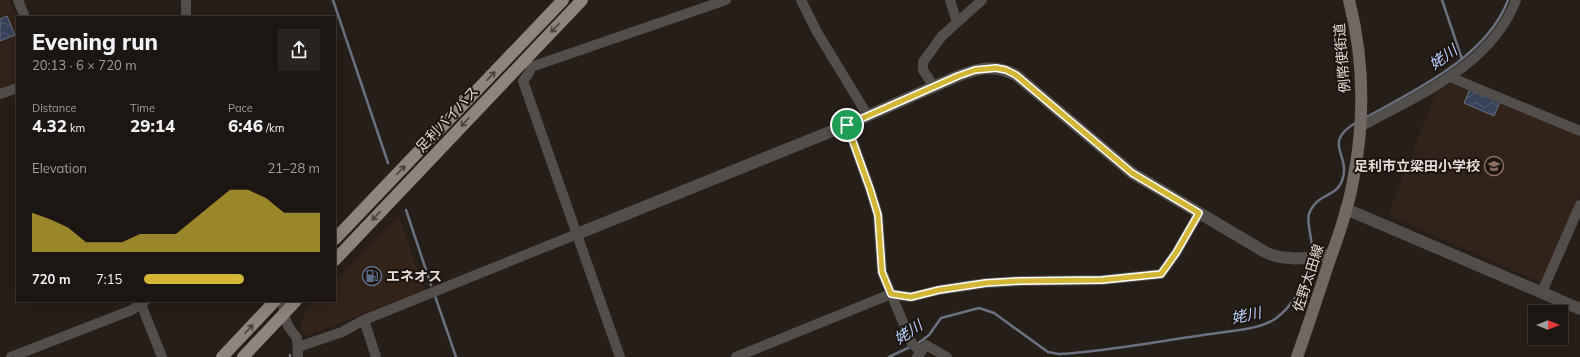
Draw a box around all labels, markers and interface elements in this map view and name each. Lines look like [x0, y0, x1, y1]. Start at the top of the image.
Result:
street label: 例幣使街道 [1330, 22, 1354, 94]
one-way arrow [550, 23, 560, 33]
text: Evening run [32, 28, 158, 56]
button: share [278, 29, 320, 71]
water label: 姥川 [1425, 39, 1462, 74]
text: 20:13 · 6 × 720 m [32, 57, 137, 73]
one-way arrow [486, 71, 496, 81]
street label: 足利バイパス [412, 82, 482, 156]
text: Distance [32, 101, 76, 115]
text: Time [130, 101, 155, 115]
text: Pace [228, 101, 253, 115]
pin [830, 108, 864, 142]
icon: arrive [836, 114, 858, 136]
text: 4.32 [32, 115, 67, 136]
text: 29:14 [130, 115, 175, 136]
text: 6:46 [228, 115, 263, 136]
one-way arrow [460, 117, 470, 127]
text: km [67, 121, 85, 135]
text: /km [263, 121, 284, 135]
school or university icon: 足利市立梁田小学校 [1483, 155, 1505, 177]
place label: 足利市立梁田小学校 [1354, 157, 1480, 175]
text: Elevation [32, 160, 87, 176]
text: 21–28 m [267, 160, 320, 176]
one-way arrow [396, 165, 406, 175]
one-way arrow [372, 211, 381, 221]
street label: 佐野太田線 [1289, 242, 1327, 314]
fuel station icon: エネオス [361, 265, 383, 287]
place label: エネオス [386, 267, 442, 285]
text: 720 m [32, 271, 71, 287]
text: 7:15 [96, 271, 122, 287]
water label: 姥川 [1229, 302, 1265, 327]
north arrow [1528, 305, 1568, 345]
map controls [1528, 305, 1568, 345]
water label: 姥川 [890, 315, 927, 348]
one-way arrow [244, 324, 253, 334]

